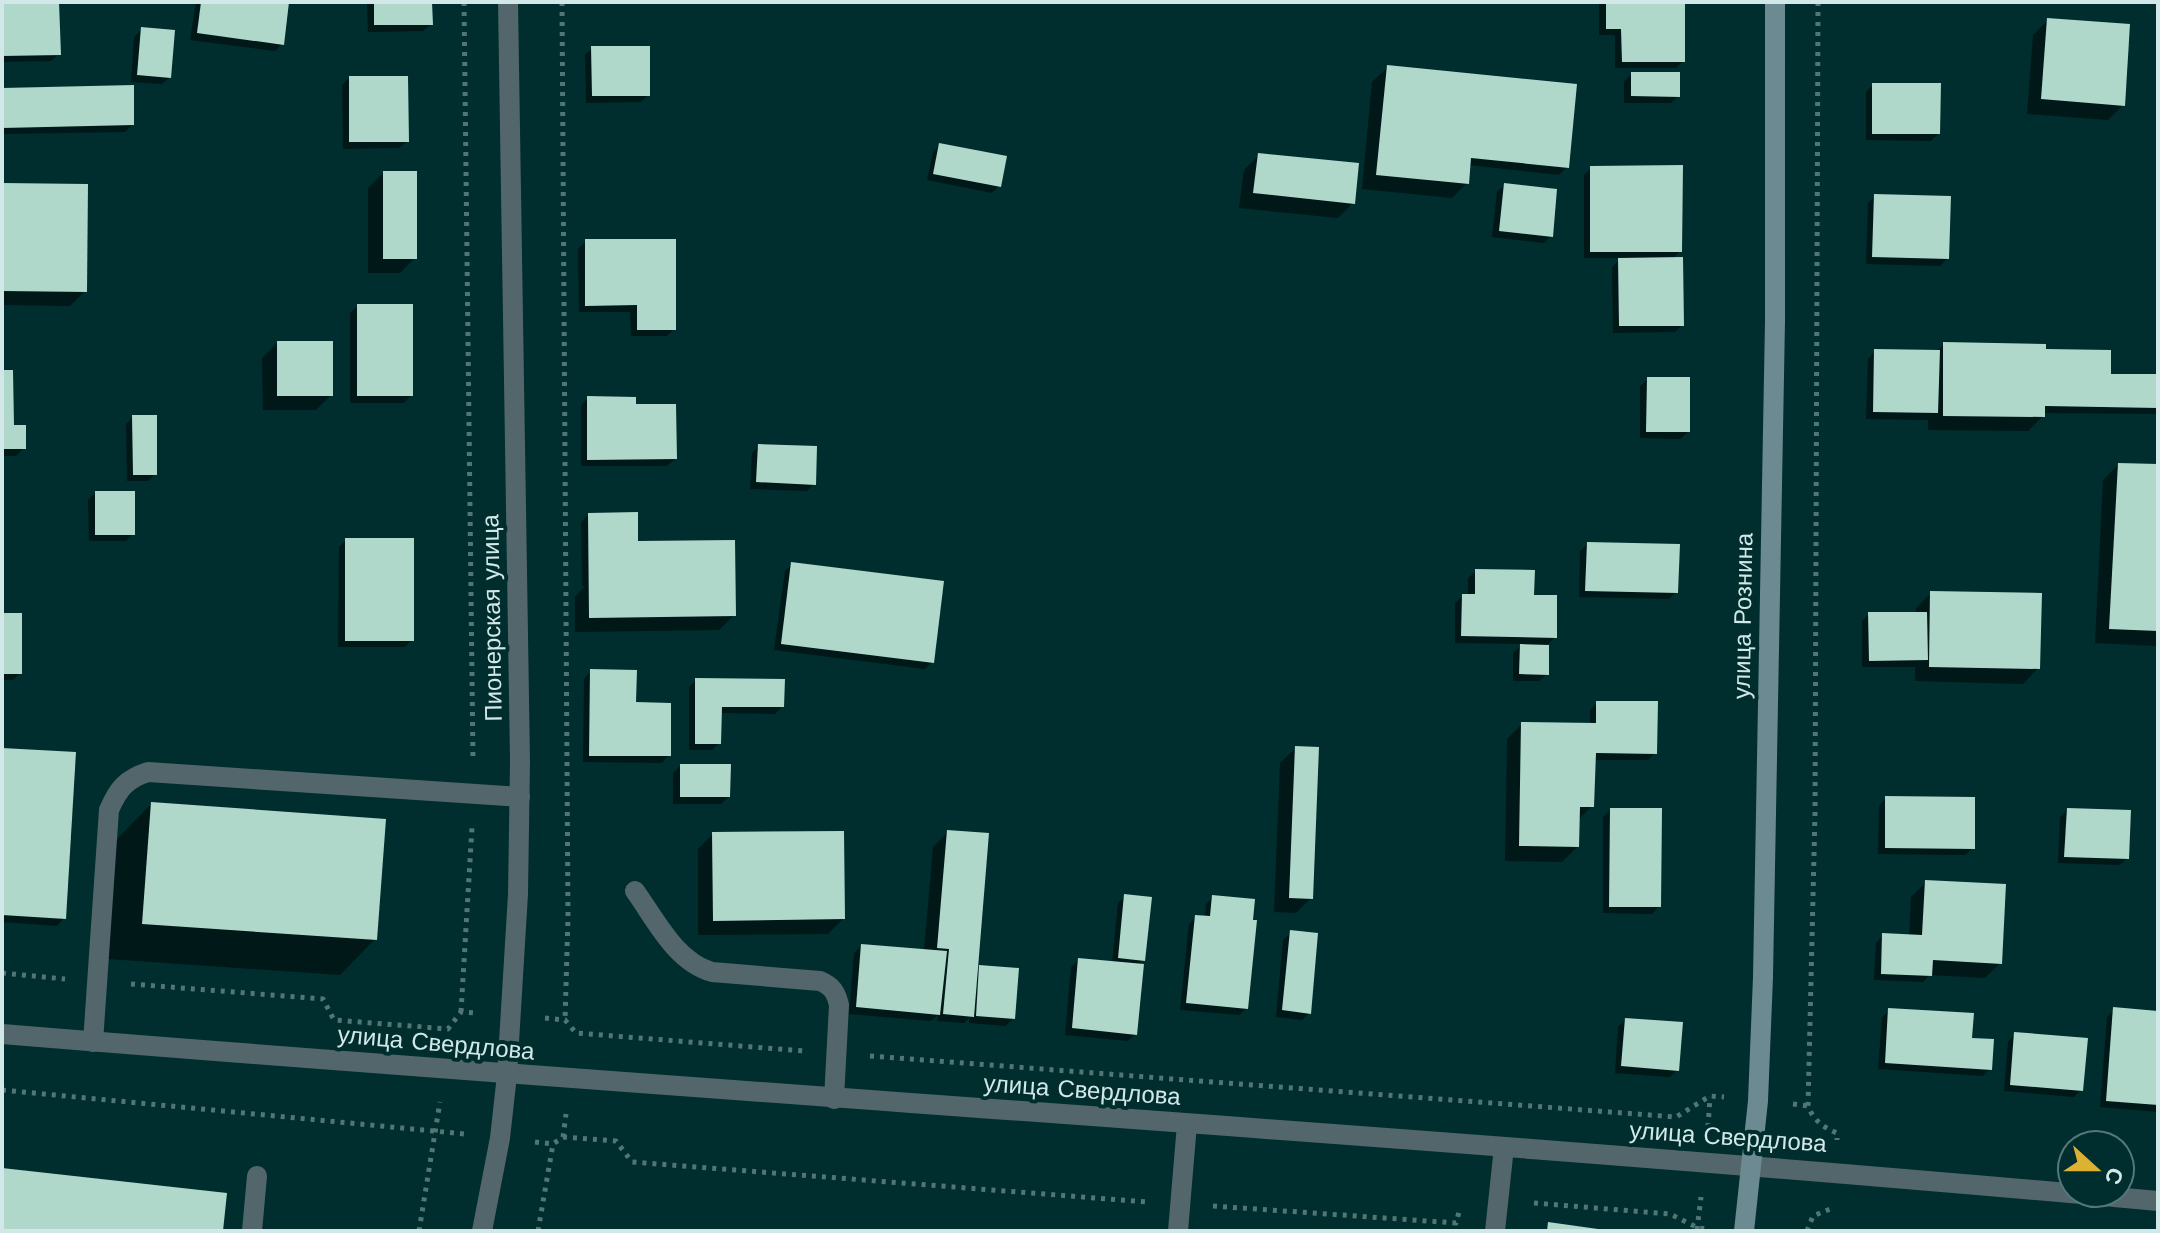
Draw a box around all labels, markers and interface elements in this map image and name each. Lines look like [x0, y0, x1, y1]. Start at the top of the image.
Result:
street label: Пионерская улица [476, 513, 508, 722]
street label: улица Рознина [1728, 532, 1758, 699]
street label: улица Свердлова [336, 1020, 536, 1066]
street label: улица Свердлова [982, 1069, 1182, 1111]
street label: улица Свердлова [1628, 1116, 1828, 1158]
north arrow [2056, 1129, 2136, 1209]
text: С [2100, 1164, 2129, 1188]

